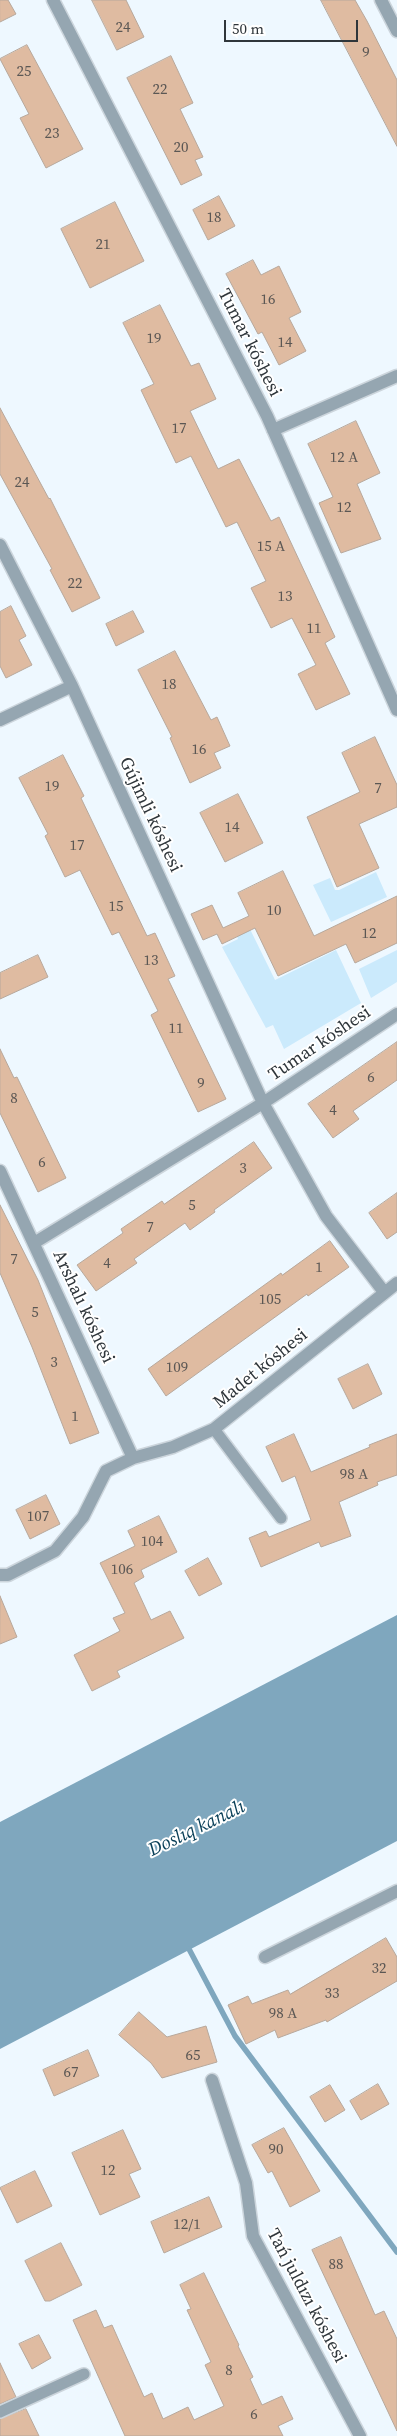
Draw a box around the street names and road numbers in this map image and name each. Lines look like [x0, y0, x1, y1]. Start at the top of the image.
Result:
street label: Tumar kóshesi [213, 285, 285, 401]
street label: Gújimli kóshesi [114, 754, 186, 876]
street label: Tumar kóshesi [265, 1002, 375, 1086]
street label: Arshalı kóshesi [47, 1247, 119, 1367]
street label: Madet kóshesi [210, 1325, 312, 1413]
street label: Tań juldızı kóshesi [262, 2225, 350, 2367]

